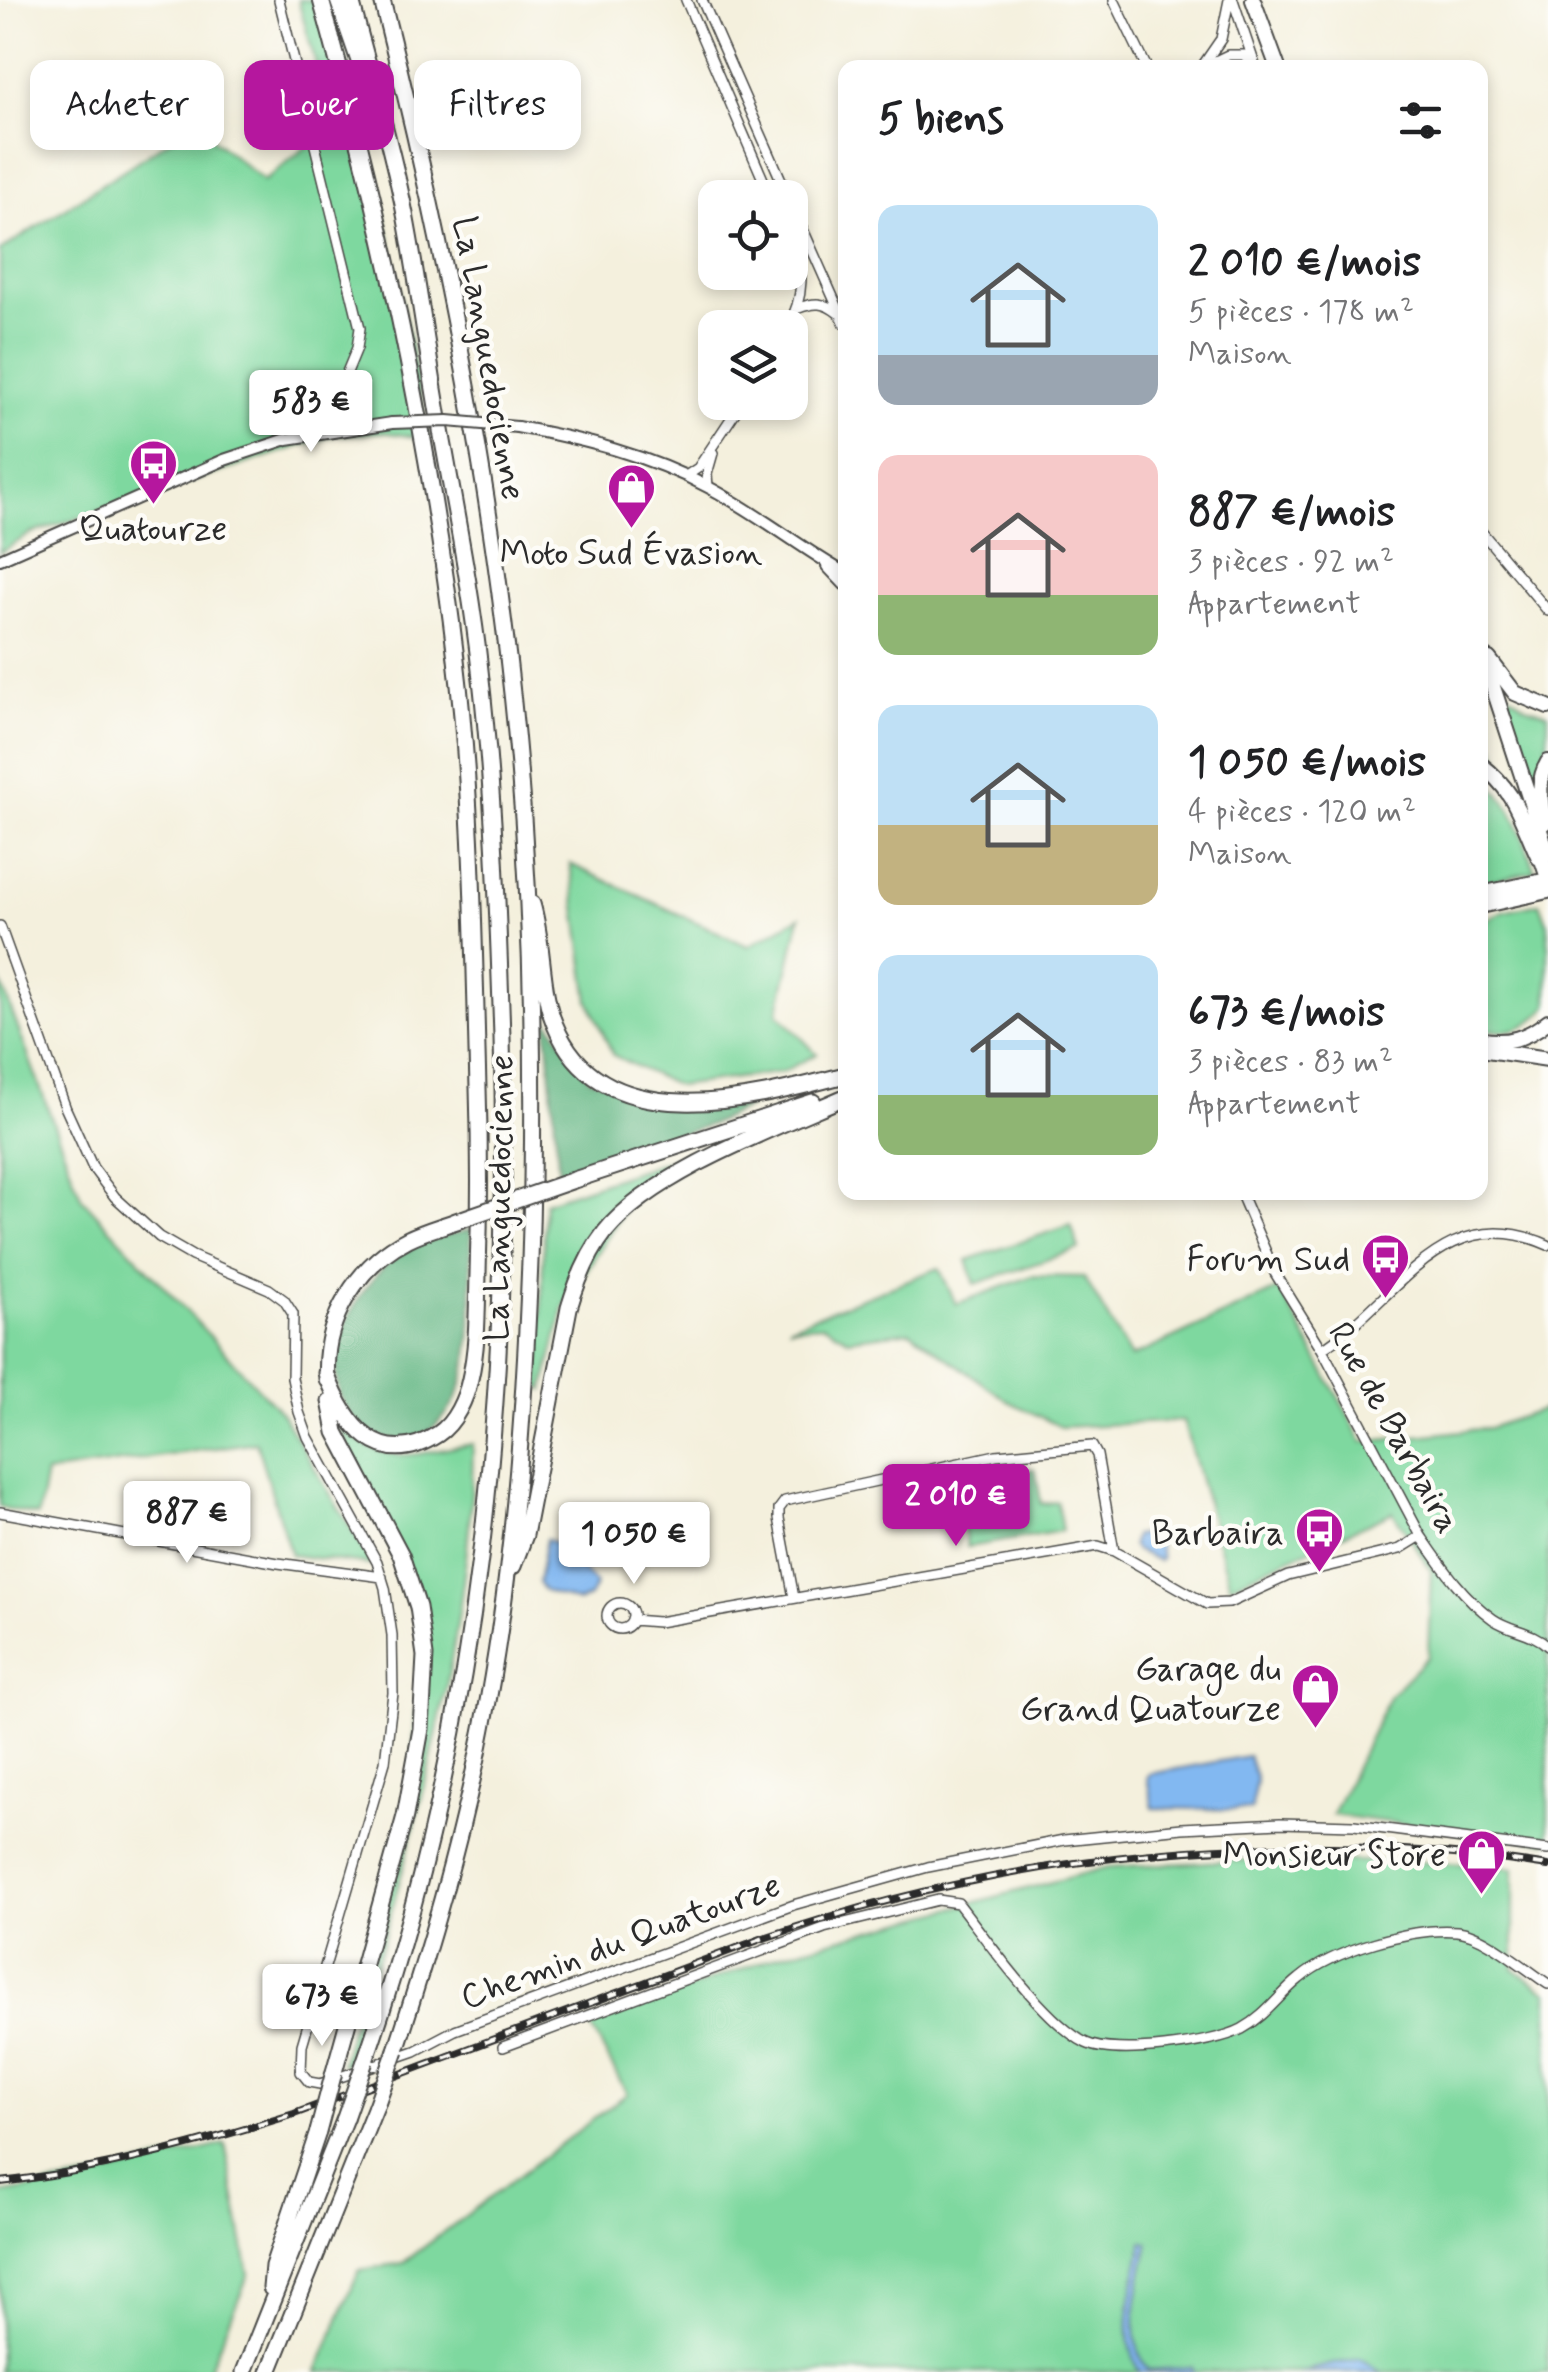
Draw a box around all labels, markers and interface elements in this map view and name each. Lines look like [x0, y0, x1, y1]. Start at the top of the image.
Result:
chip: Acheter [30, 60, 224, 150]
chip: Louer [244, 60, 394, 150]
chip: Filtres [414, 60, 581, 150]
text: 5 biens [878, 93, 1004, 148]
icon: filters [1393, 93, 1448, 148]
map controls [698, 180, 808, 420]
button: locate [698, 180, 808, 290]
street label: La Languedocienne [440, 213, 536, 504]
text: 2 010 €/mois [1188, 236, 1421, 291]
icon: home [958, 245, 1078, 365]
text: 5 pièces · 178 m² [1188, 291, 1414, 333]
button: layers [698, 310, 808, 420]
text: Maison [1188, 333, 1292, 375]
pin: 583 € [241, 370, 381, 455]
text: 583 € [271, 381, 351, 423]
bus stop icon: Quatourze [127, 438, 179, 506]
shop icon: Moto Sud Évasion [605, 462, 657, 530]
text: 887 €/mois [1188, 486, 1395, 541]
icon: home [958, 495, 1078, 615]
place label: Quatourze [79, 507, 227, 553]
place label: Moto Sud Évasion [500, 530, 762, 577]
text: 3 pièces · 92 m² [1188, 541, 1394, 583]
text: Appartement [1188, 583, 1361, 625]
text: 1 050 €/mois [1188, 736, 1426, 791]
icon: home [958, 745, 1078, 865]
text: 4 pièces · 120 m² [1188, 791, 1416, 833]
text: Maison [1188, 833, 1292, 875]
text: 673 €/mois [1188, 986, 1385, 1041]
icon: home [958, 995, 1078, 1115]
text: 3 pièces · 83 m² [1188, 1041, 1393, 1083]
street label: La Languedocienne [474, 1054, 526, 1342]
text: Appartement [1188, 1083, 1361, 1125]
bus stop icon: Forum Sud [1359, 1232, 1411, 1300]
place label: Forum Sud [1187, 1237, 1350, 1283]
street label: Rue de Barbaira [1316, 1314, 1470, 1542]
pin: 2 010 € [864, 1464, 1048, 1549]
text: 2 010 € [905, 1475, 1007, 1517]
pin: 887 € [117, 1481, 257, 1566]
text: 887 € [145, 1492, 229, 1534]
pin: 1 050 € [542, 1502, 726, 1587]
bus stop icon: Barbaira [1293, 1506, 1345, 1574]
place label: Barbaira [1152, 1511, 1284, 1557]
text: 1 050 € [581, 1513, 687, 1555]
place label: Garage du Grand Quatourze [1020, 1647, 1281, 1733]
shop icon: Garage du Grand Quatourze [1290, 1662, 1342, 1730]
shop icon: Monsieur Store [1455, 1828, 1507, 1896]
place label: Monsieur Store [1223, 1833, 1446, 1879]
street label: Chemin du Quatourze [454, 1863, 787, 2021]
pin: 673 € [252, 1964, 392, 2049]
text: 673 € [284, 1975, 360, 2017]

